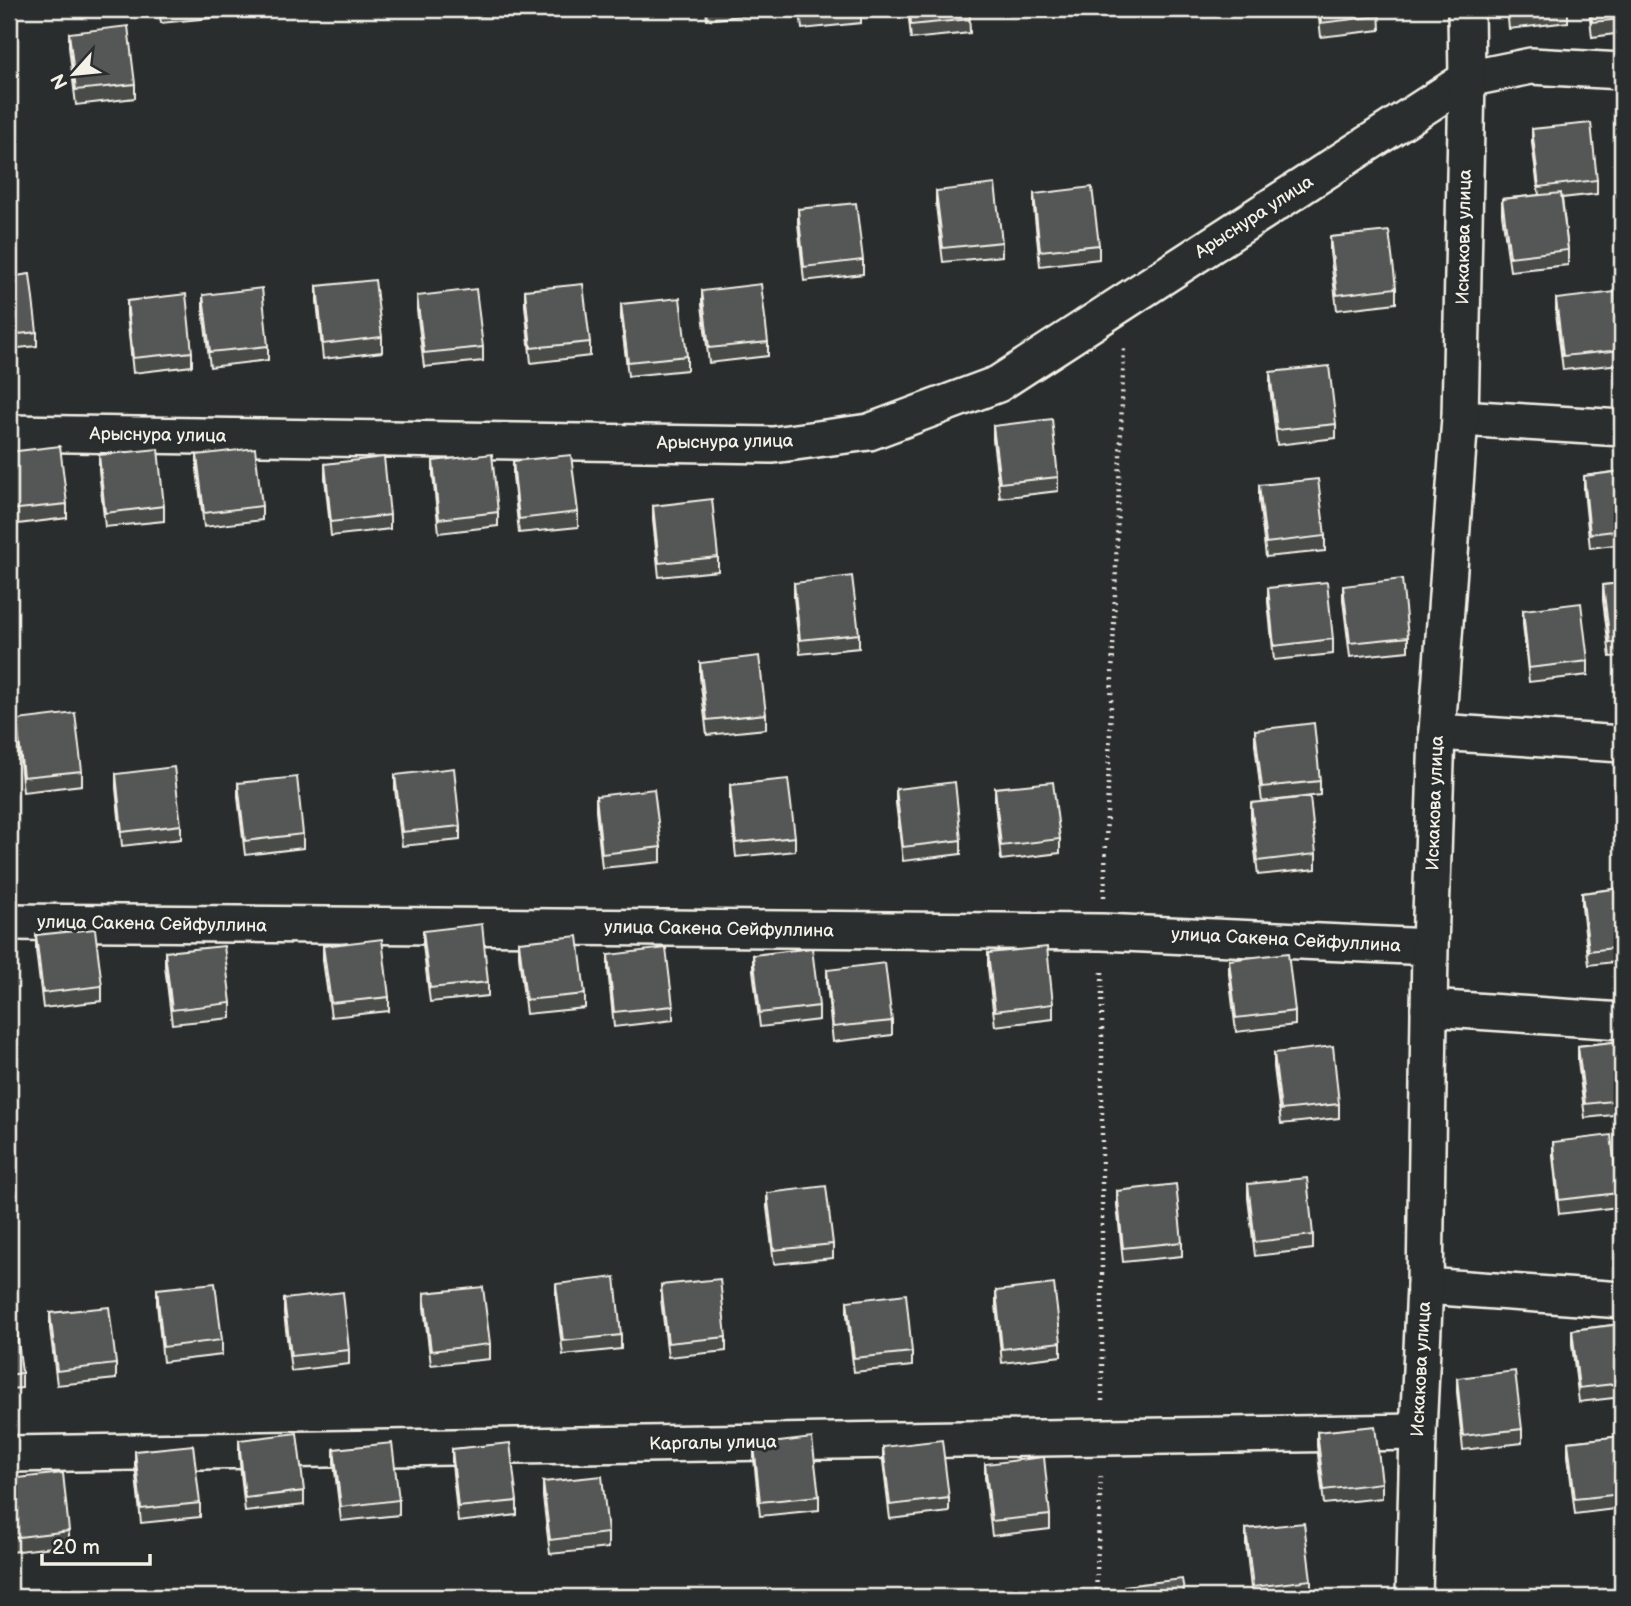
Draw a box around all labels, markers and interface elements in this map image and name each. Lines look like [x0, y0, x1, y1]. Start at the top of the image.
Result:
north arrow [38, 38, 108, 108]
text: N [47, 69, 74, 93]
street label: Искакова улица [1452, 169, 1476, 305]
street label: Арыснура улица [1190, 171, 1317, 264]
street label: Арыснура улица [88, 423, 227, 447]
street label: Арыснура улица [655, 430, 794, 454]
street label: Искакова улица [1422, 735, 1448, 871]
street label: улица Сакена Сейфуллина [37, 911, 267, 937]
street label: улица Сакена Сейфуллина [604, 916, 834, 942]
street label: улица Сакена Сейфуллина [1171, 923, 1402, 957]
street label: Искакова улица [1407, 1300, 1435, 1437]
street label: Каргалы улица [649, 1431, 777, 1455]
scale bar [42, 1522, 150, 1566]
text: 20 m [52, 1535, 100, 1560]

